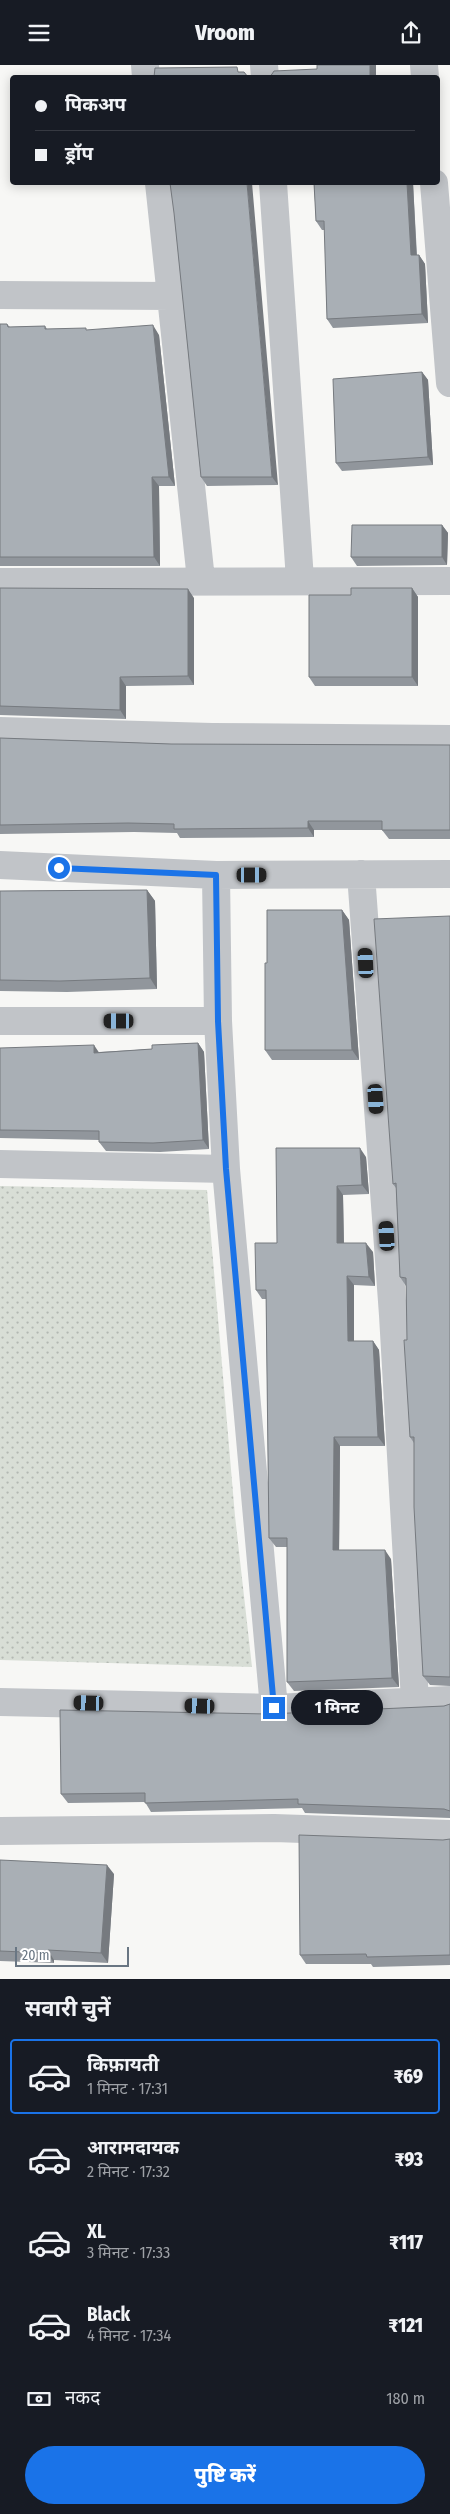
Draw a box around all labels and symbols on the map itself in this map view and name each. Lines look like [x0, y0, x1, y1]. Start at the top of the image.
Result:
route start [48, 857, 70, 879]
car [237, 868, 267, 883]
car [357, 948, 374, 978]
car [104, 1014, 134, 1029]
car [367, 1084, 384, 1114]
car [378, 1221, 395, 1251]
callout: 1 मिनट [292, 1691, 384, 1725]
car [73, 1695, 104, 1711]
route end [263, 1697, 285, 1719]
car [184, 1698, 215, 1714]
scale bar [15, 1944, 129, 1967]

